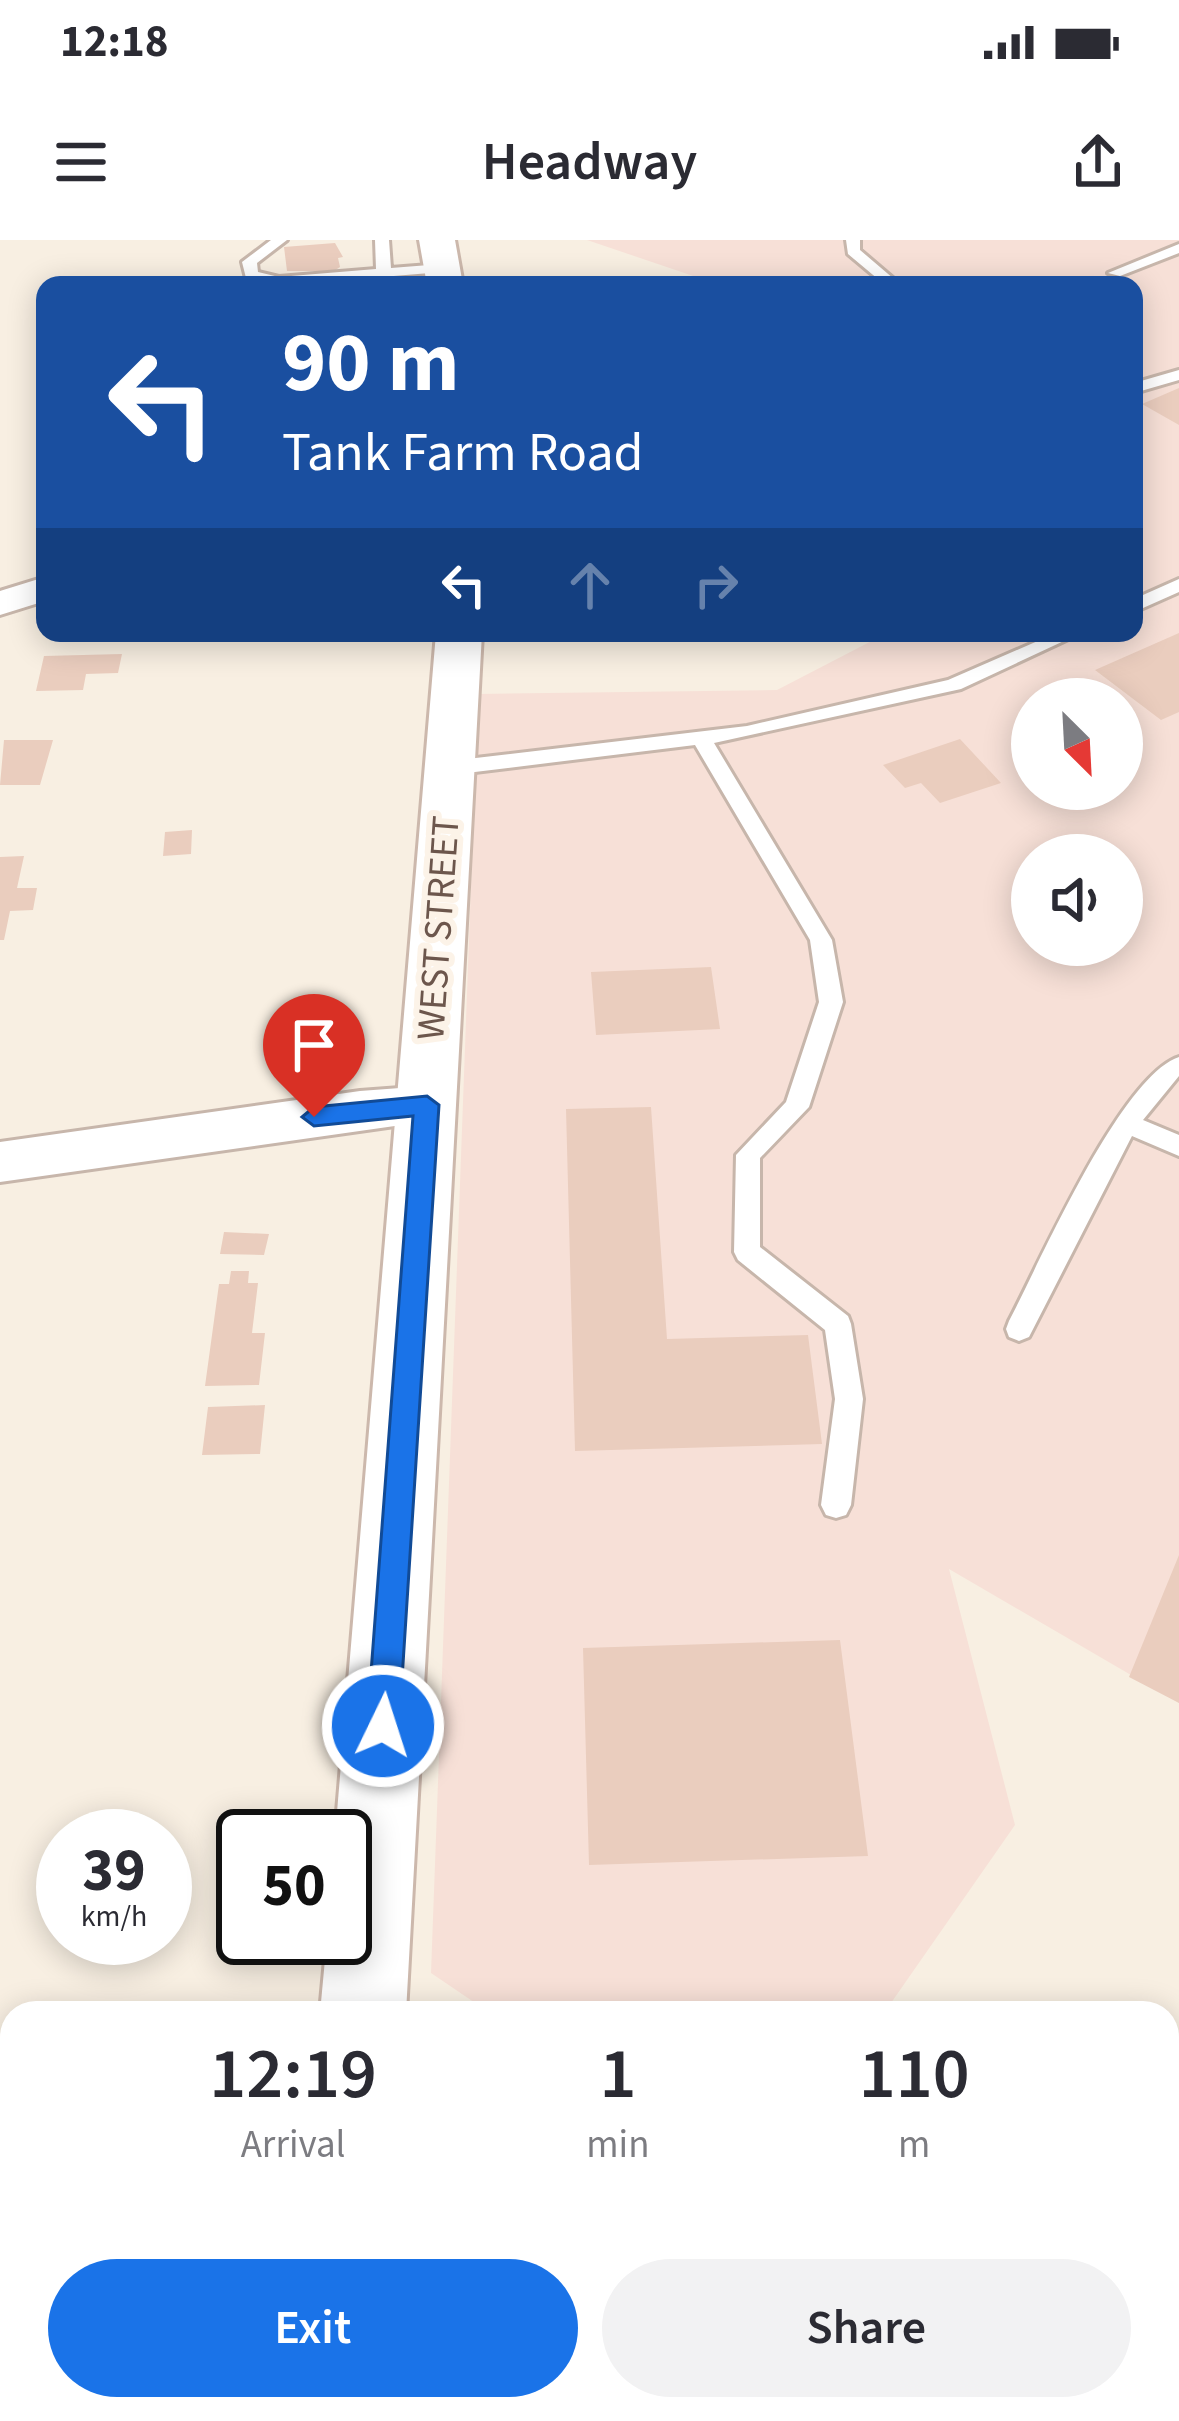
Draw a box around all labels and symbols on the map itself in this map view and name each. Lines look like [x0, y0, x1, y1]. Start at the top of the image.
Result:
north arrow [1011, 678, 1143, 810]
street label: WEST STREET [403, 814, 475, 1042]
pin [263, 994, 365, 1117]
position arrow [320, 1663, 446, 1789]
speed limit sign: 50 [216, 1809, 372, 1965]

